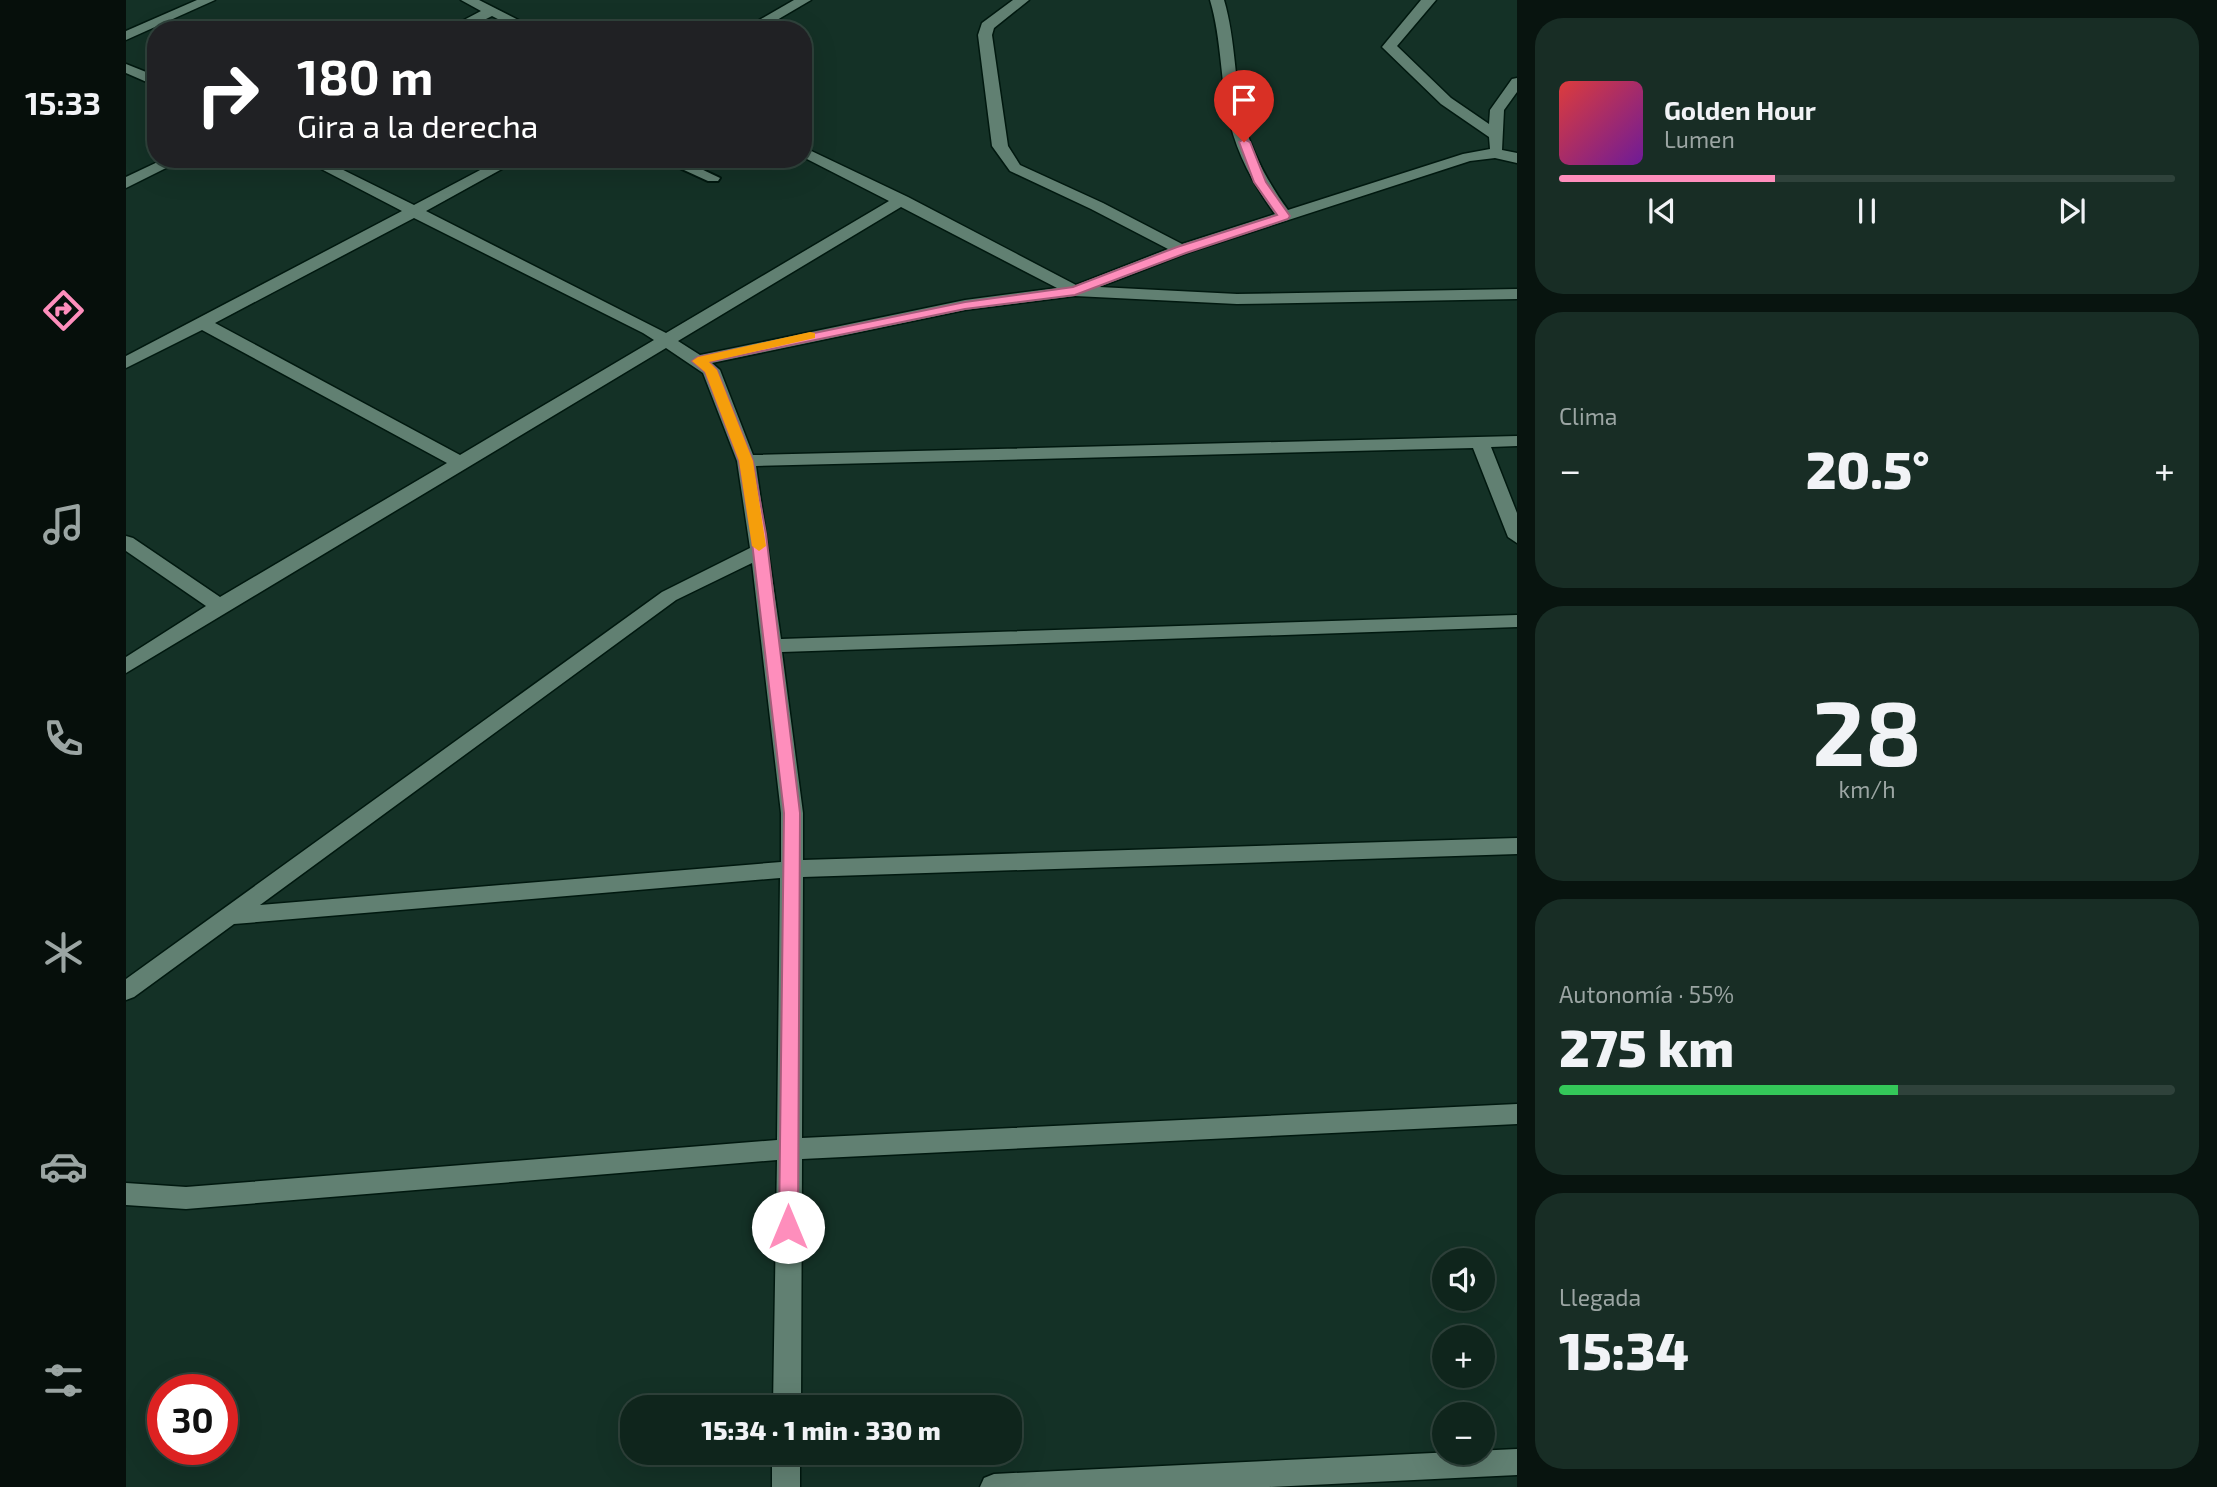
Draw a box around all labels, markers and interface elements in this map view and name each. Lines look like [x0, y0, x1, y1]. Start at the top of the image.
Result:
text: 180 m [297, 46, 433, 105]
icon: right [182, 49, 273, 140]
pin [1214, 70, 1274, 142]
icon: arrive [1225, 81, 1263, 119]
text: 15:33 [25, 83, 101, 121]
text: Golden Hour [1664, 94, 1816, 125]
text: Gira a la derecha [297, 106, 538, 144]
text: Lumen [1664, 125, 1735, 153]
icon: previous [1643, 192, 1681, 230]
icon: pause [1848, 192, 1886, 230]
icon: next [2053, 192, 2091, 230]
icon: directions [39, 286, 88, 335]
text: Clima [1559, 402, 1617, 430]
text: 20.5° [1806, 437, 1930, 499]
text: − [1559, 446, 1581, 492]
text: + [2154, 446, 2175, 492]
icon: music [39, 500, 88, 549]
text: 28 [1812, 675, 1922, 784]
icon: phone [39, 714, 88, 763]
text: km/h [1838, 775, 1896, 803]
icon: climate [39, 928, 88, 977]
text: Autonomía · 55% [1559, 980, 1734, 1008]
text: 275 km [1559, 1015, 1734, 1077]
icon: car [39, 1142, 88, 1191]
position arrow [751, 1190, 825, 1264]
map controls [1432, 1248, 1495, 1465]
button: sound [1432, 1248, 1495, 1311]
text: Llegada [1559, 1283, 1641, 1311]
text: 15:34 [1559, 1318, 1689, 1380]
button: + [1432, 1325, 1495, 1388]
icon: filters [39, 1356, 88, 1405]
speed limit sign: 30 [147, 1374, 238, 1465]
button: − [1432, 1402, 1495, 1465]
text: 15:34 · 1 min · 330 m [701, 1414, 941, 1445]

